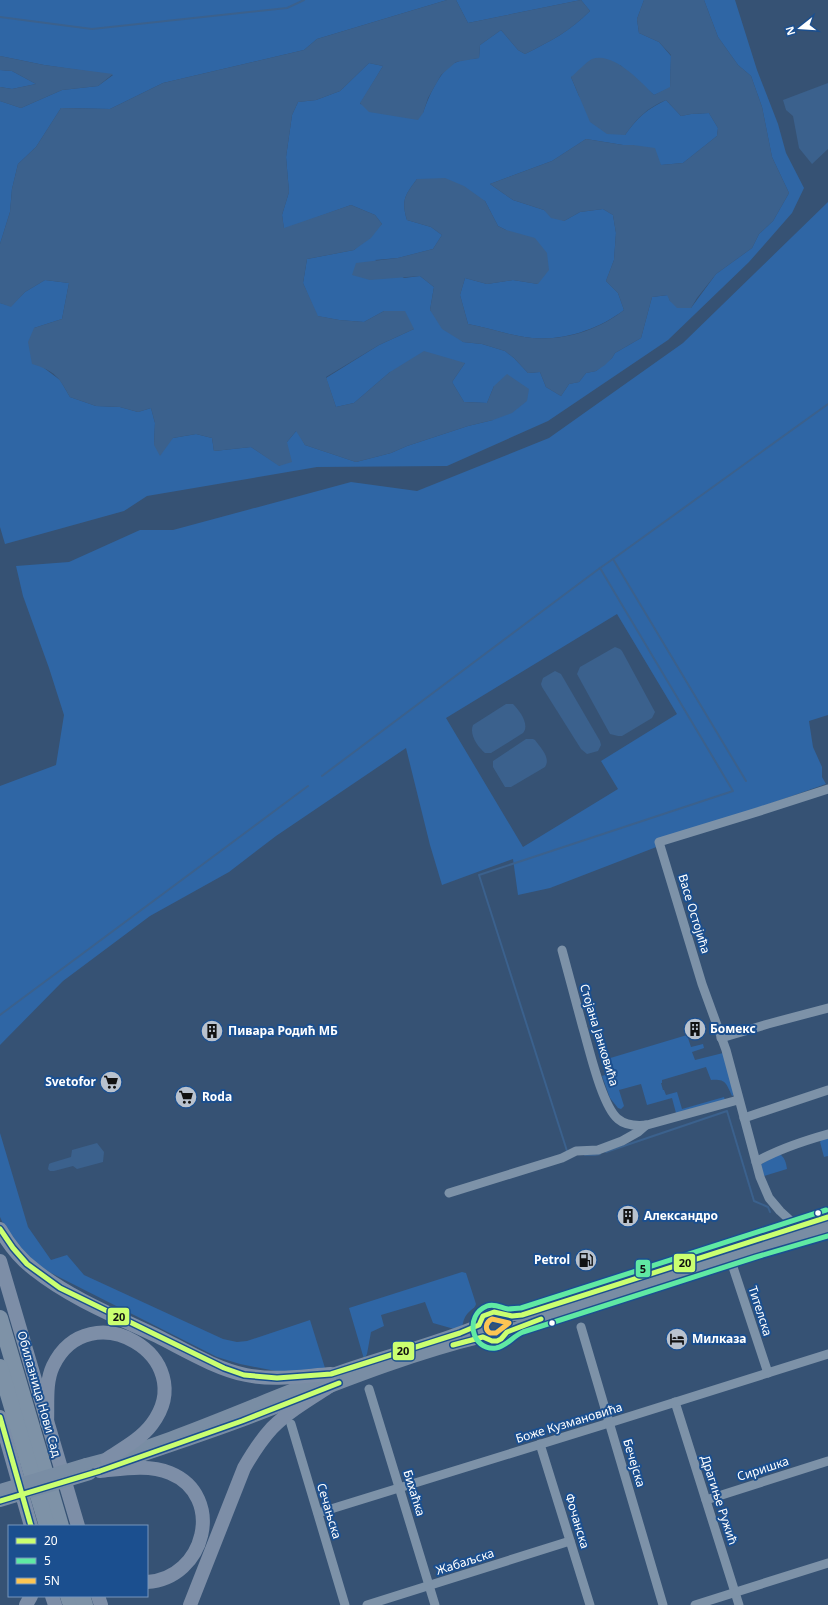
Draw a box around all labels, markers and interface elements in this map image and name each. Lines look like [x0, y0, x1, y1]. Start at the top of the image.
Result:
north arrow [780, 8, 820, 48]
text: N [781, 25, 798, 38]
street label: Васе Остојића [674, 872, 715, 956]
street label: Стојана Јанковића [576, 982, 623, 1088]
building icon: Бомекс [682, 1016, 708, 1042]
building icon: Пивара Родић МБ [199, 1018, 225, 1044]
place label: Бомекс [710, 1020, 756, 1037]
place label: Пивара Родић МБ [228, 1022, 338, 1039]
supermarket icon: Svetofor [98, 1069, 124, 1095]
place label: Svetofor [45, 1073, 97, 1090]
supermarket icon: Roda [173, 1084, 199, 1110]
place label: Roda [202, 1088, 232, 1105]
building icon: Александро [615, 1203, 641, 1229]
place label: Александро [644, 1207, 718, 1224]
unlabelled marker [813, 1208, 823, 1218]
fuel station icon: Petrol [573, 1247, 599, 1273]
place label: Petrol [534, 1251, 570, 1268]
line badge: 20 [673, 1253, 696, 1273]
text: 20 [679, 1255, 691, 1270]
line badge: 5 [635, 1259, 651, 1278]
text: 5 [640, 1261, 646, 1276]
street label: Тителска [744, 1284, 777, 1338]
line badge: 20 [107, 1307, 130, 1326]
text: 20 [113, 1309, 125, 1324]
unlabelled marker [547, 1318, 557, 1328]
hotel icon: Милказа [664, 1326, 690, 1352]
street label: Обилазница Нови Сад [13, 1329, 66, 1460]
place label: Милказа [692, 1330, 747, 1347]
line badge: 20 [392, 1341, 415, 1361]
text: 20 [397, 1343, 409, 1358]
street label: Боже Кузмановића [513, 1398, 624, 1447]
street label: Бечејска [619, 1437, 650, 1489]
street label: Сиришка [735, 1452, 791, 1485]
street label: Драгиње Ружић [697, 1453, 742, 1547]
street label: Бихаћка [399, 1468, 430, 1518]
street label: Сечањска [313, 1481, 346, 1541]
street label: Фочанска [561, 1491, 594, 1550]
legend [8, 1525, 148, 1597]
text: 20 [44, 1532, 58, 1549]
street label: Жабаљска [434, 1544, 496, 1579]
text: 5 [44, 1552, 51, 1569]
text: 5N [44, 1572, 60, 1589]

